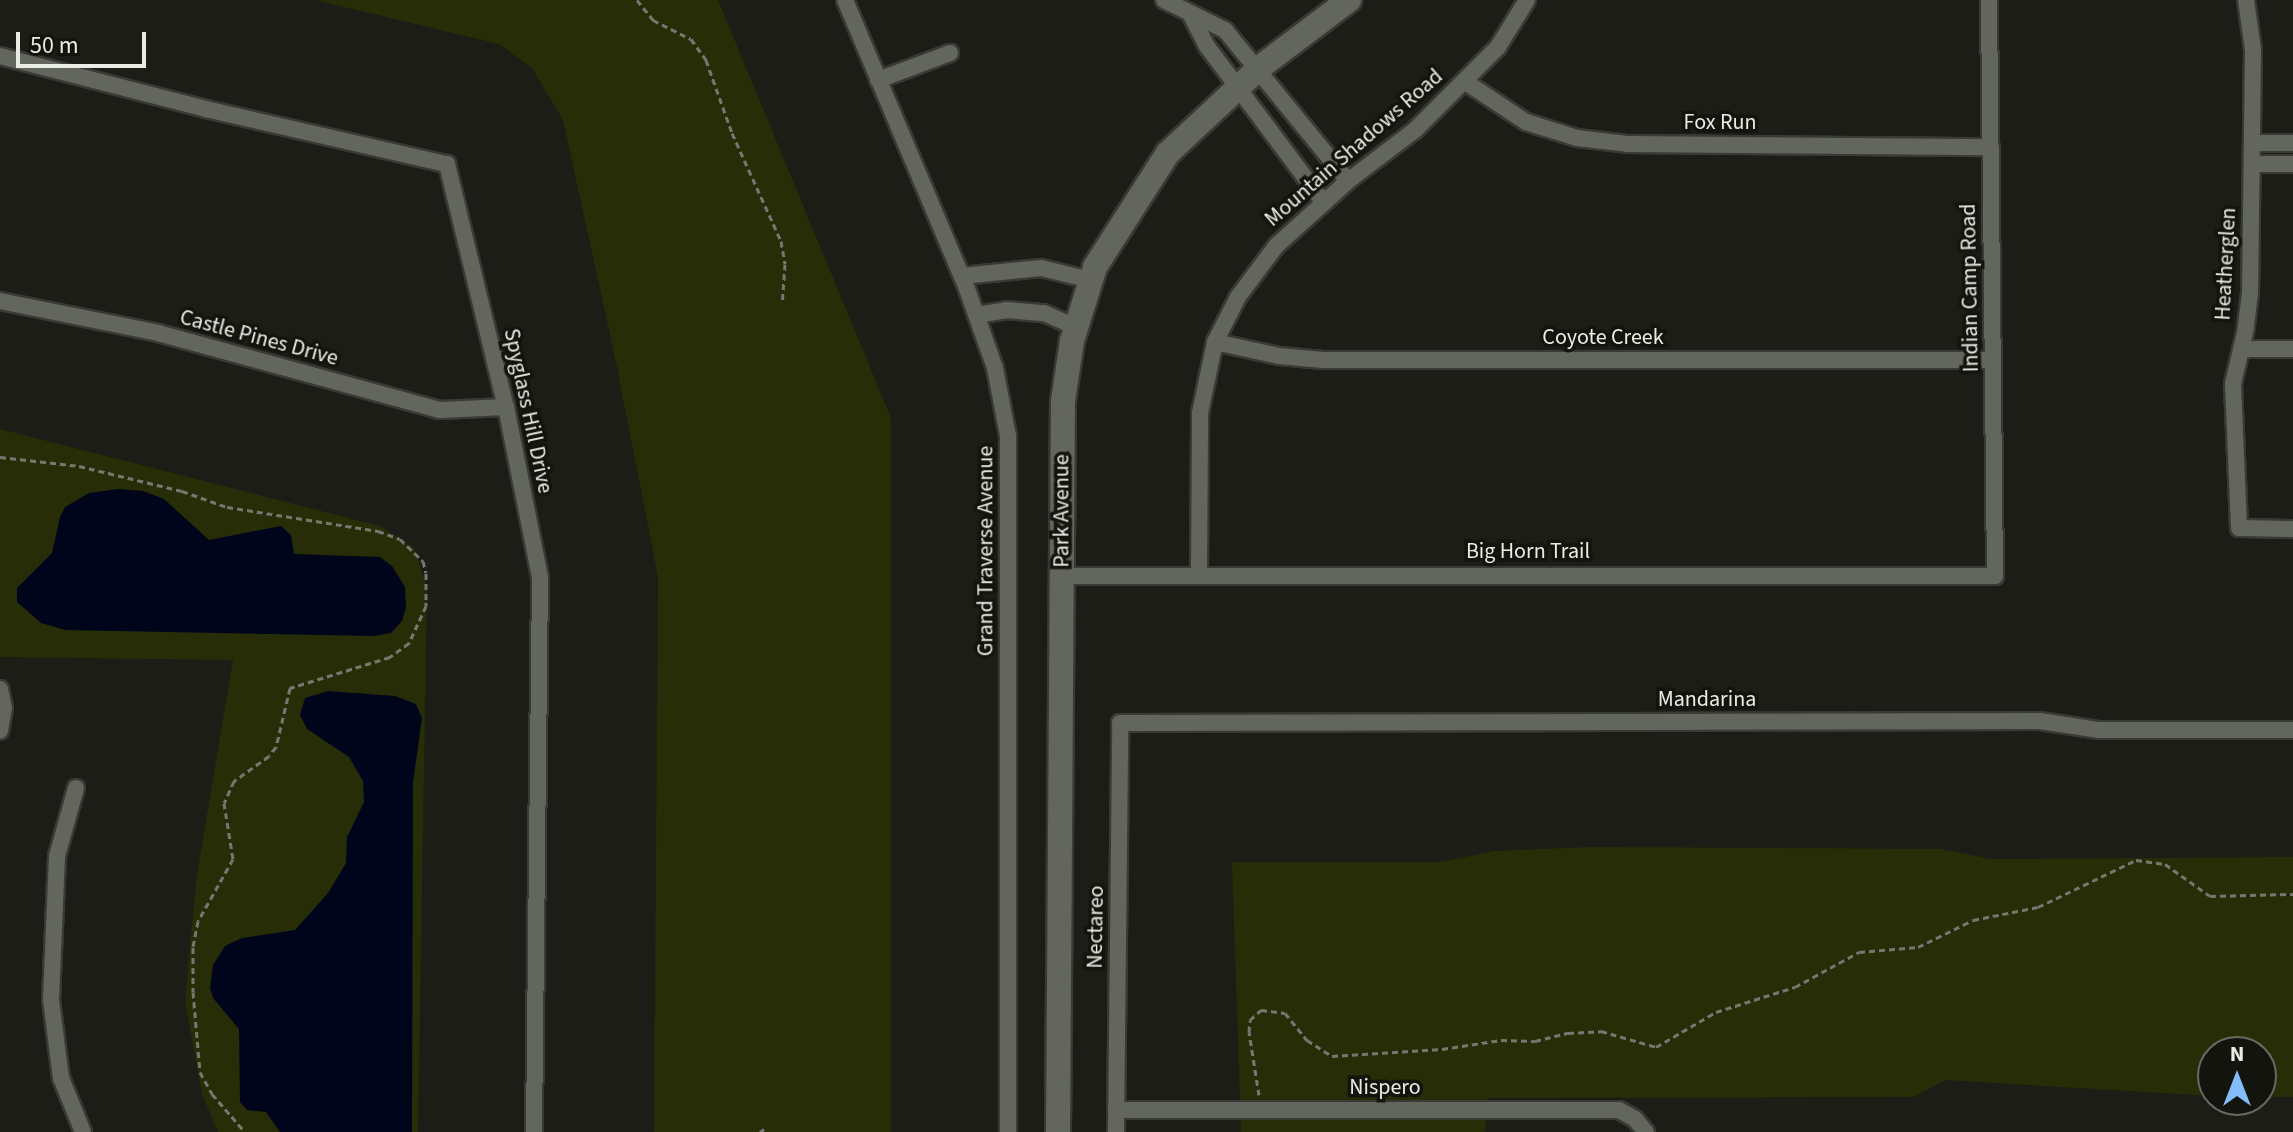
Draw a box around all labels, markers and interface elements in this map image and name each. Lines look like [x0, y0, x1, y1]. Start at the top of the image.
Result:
scale bar [20, 16, 150, 66]
text: 50 m [30, 28, 79, 63]
street label: Mountain Shadows Road [1260, 63, 1448, 233]
street label: Fox Run [1684, 110, 1756, 136]
street label: Indian Camp Road [1955, 203, 1985, 373]
street label: Heatherglen [2210, 207, 2242, 321]
street label: Castle Pines Drive [177, 304, 341, 372]
street label: Coyote Creek [1542, 325, 1664, 351]
street label: Spyglass Hill Drive [498, 326, 558, 496]
street label: Grand Traverse Avenue [973, 446, 999, 656]
street label: Park Avenue [1049, 454, 1075, 568]
street label: Big Horn Trail [1466, 539, 1590, 565]
street label: Mandarina [1658, 687, 1756, 713]
street label: Nectareo [1082, 885, 1110, 969]
north arrow [2197, 1036, 2277, 1116]
text: N [2230, 1038, 2244, 1070]
street label: Nispero [1349, 1075, 1421, 1101]

